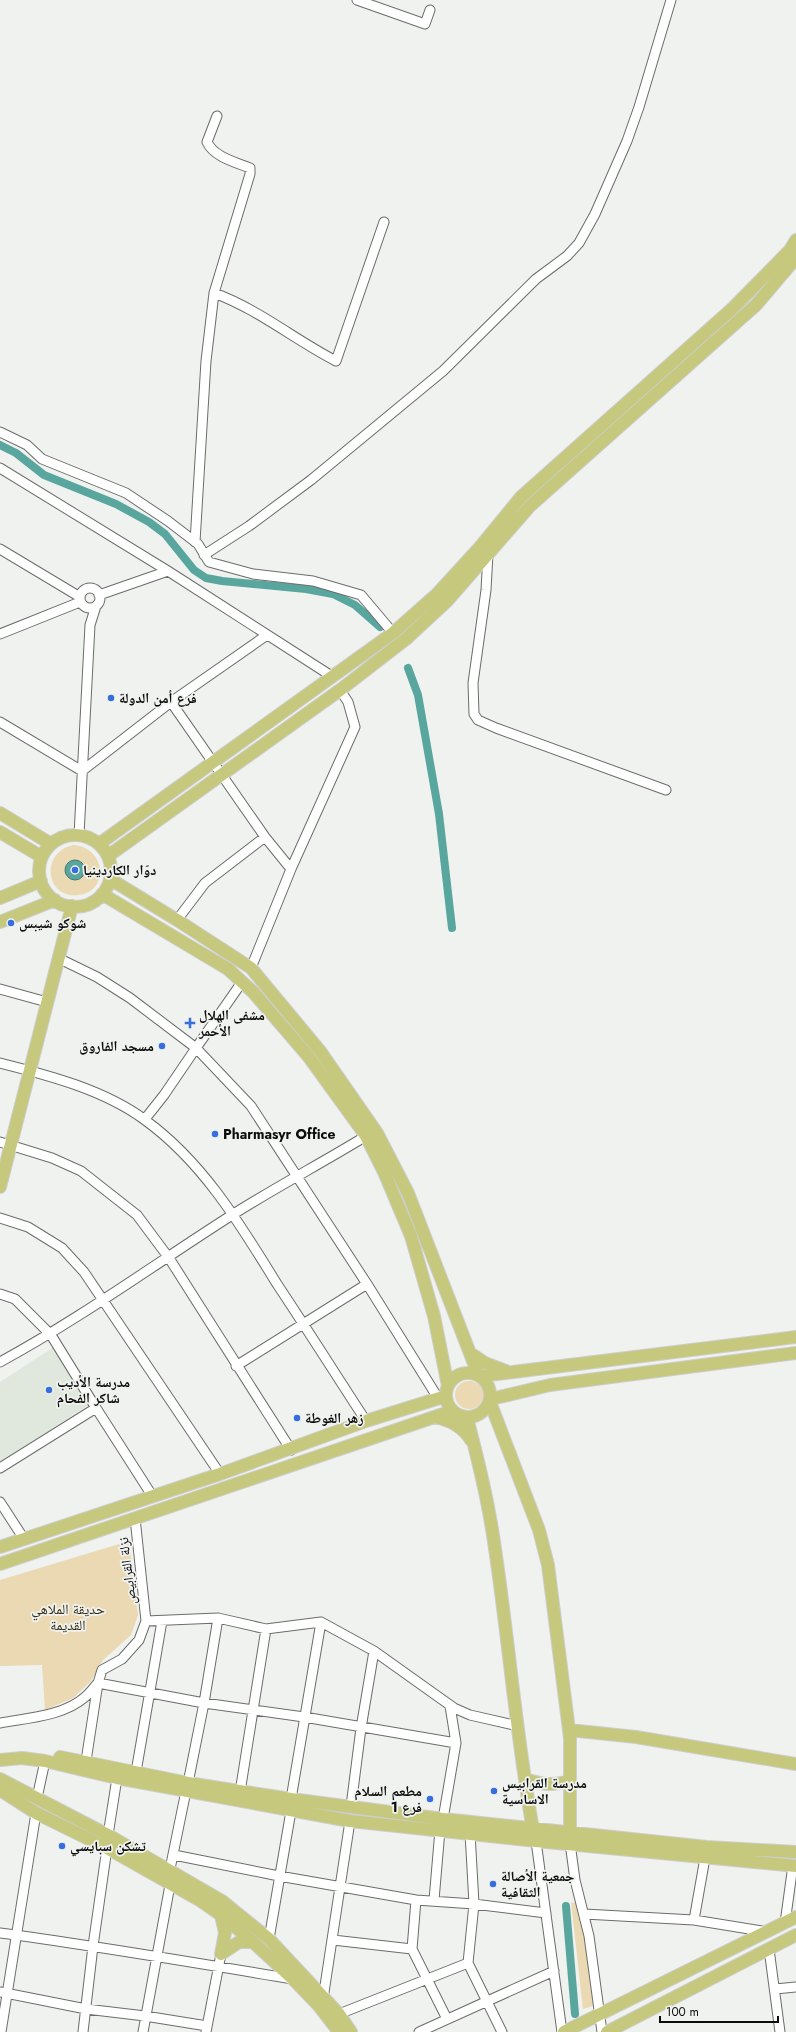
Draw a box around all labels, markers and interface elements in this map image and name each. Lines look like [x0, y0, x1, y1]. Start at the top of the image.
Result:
place label: فرع أمن الدولة [119, 688, 197, 708]
marker: فرع أمن الدولة [106, 693, 116, 703]
place label: دوّار الكاردينيا [83, 860, 156, 880]
marker: دوّار الكاردينيا [70, 865, 80, 875]
place label: شوكو شيبس [19, 913, 87, 933]
marker: شوكو شيبس [6, 918, 16, 928]
place label: مشفى الهلال الأحمر [198, 1005, 265, 1041]
marker: مشفى الهلال الأحمر [184, 1017, 196, 1029]
place label: مسجد الفاروق [79, 1036, 154, 1056]
marker: مسجد الفاروق [157, 1041, 167, 1051]
place label: Pharmasyr Office [223, 1124, 336, 1144]
marker: Pharmasyr Office [210, 1129, 220, 1139]
place label: مدرسة الأديب شاكر الفحام [57, 1372, 130, 1408]
marker: مدرسة الأديب شاكر الفحام [44, 1385, 54, 1395]
place label: زهر الغوطة [305, 1408, 364, 1428]
marker: زهر الغوطة [292, 1413, 302, 1423]
street label: نزلة القرابيص [113, 1536, 141, 1606]
park label: حديقة الملاهي القديمة [31, 1599, 105, 1635]
place label: مدرسة القرابيس الاساسية [502, 1773, 587, 1809]
place label: مطعم السلام فرع 1 [355, 1781, 422, 1817]
marker: مدرسة القرابيس الاساسية [489, 1786, 499, 1796]
marker: مطعم السلام فرع 1 [425, 1794, 435, 1804]
place label: تشكن سبايسي [70, 1836, 146, 1857]
marker: تشكن سبايسي [57, 1841, 67, 1851]
place label: جمعية الأصالة الثقافية [501, 1866, 574, 1902]
marker: جمعية الأصالة الثقافية [488, 1879, 498, 1889]
scale bar [660, 1998, 778, 2024]
text: 100 m [666, 2003, 699, 2021]

